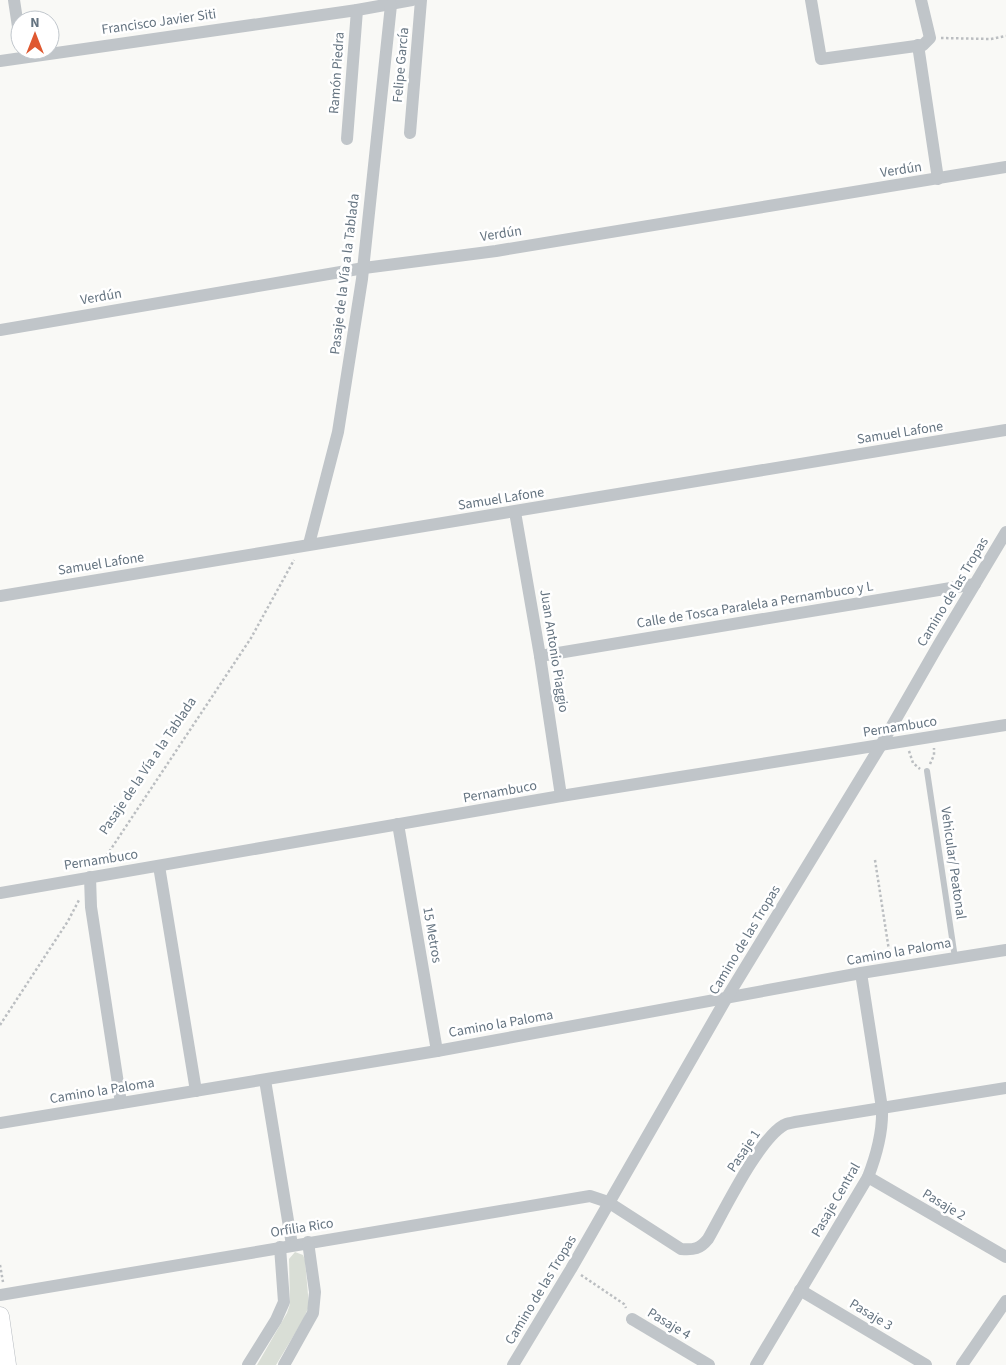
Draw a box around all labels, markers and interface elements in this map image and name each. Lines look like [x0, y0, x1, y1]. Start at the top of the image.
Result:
street label: Francisco Javier Siti [100, 4, 218, 40]
north arrow [10, 10, 60, 60]
text: N [30, 13, 40, 33]
street label: Felipe García [388, 27, 414, 103]
street label: Ramón Piedra [324, 31, 350, 115]
street label: Verdún [879, 157, 923, 183]
street label: Pasaje de la Vía a la Tablada [325, 192, 365, 356]
street label: Verdún [479, 221, 523, 247]
street label: Verdún [79, 284, 123, 310]
street label: Samuel Lafone [855, 416, 945, 450]
street label: Samuel Lafone [456, 482, 546, 516]
street label: Camino de las Tropas [912, 533, 994, 651]
street label: Samuel Lafone [56, 547, 146, 581]
street label: Calle de Tosca Paralela a Pernambuco y L [635, 576, 875, 634]
street label: Juan Antonio Piaggio [534, 588, 574, 714]
street label: Pasaje de la Vía a la Tablada [94, 693, 202, 839]
street label: Pernambuco [862, 711, 938, 743]
street label: Pernambuco [461, 776, 539, 808]
street label: Vehicular/ Peatonal [935, 805, 971, 921]
street label: Pernambuco [63, 844, 139, 876]
street label: Camino de las Tropas [704, 881, 786, 999]
street label: 15 Metros [417, 905, 447, 965]
street label: Camino la Paloma [845, 933, 953, 971]
street label: Camino la Paloma [447, 1005, 555, 1043]
street label: Camino la Paloma [48, 1073, 156, 1109]
street label: Pasaje 1 [722, 1126, 766, 1176]
street label: Pasaje Central [807, 1159, 866, 1241]
street label: Pasaje 2 [919, 1184, 970, 1226]
street label: Orfilia Rico [269, 1213, 335, 1243]
street label: Camino de las Tropas [500, 1231, 582, 1349]
street label: Pasaje 3 [846, 1294, 897, 1336]
street label: Pasaje 4 [644, 1303, 695, 1345]

